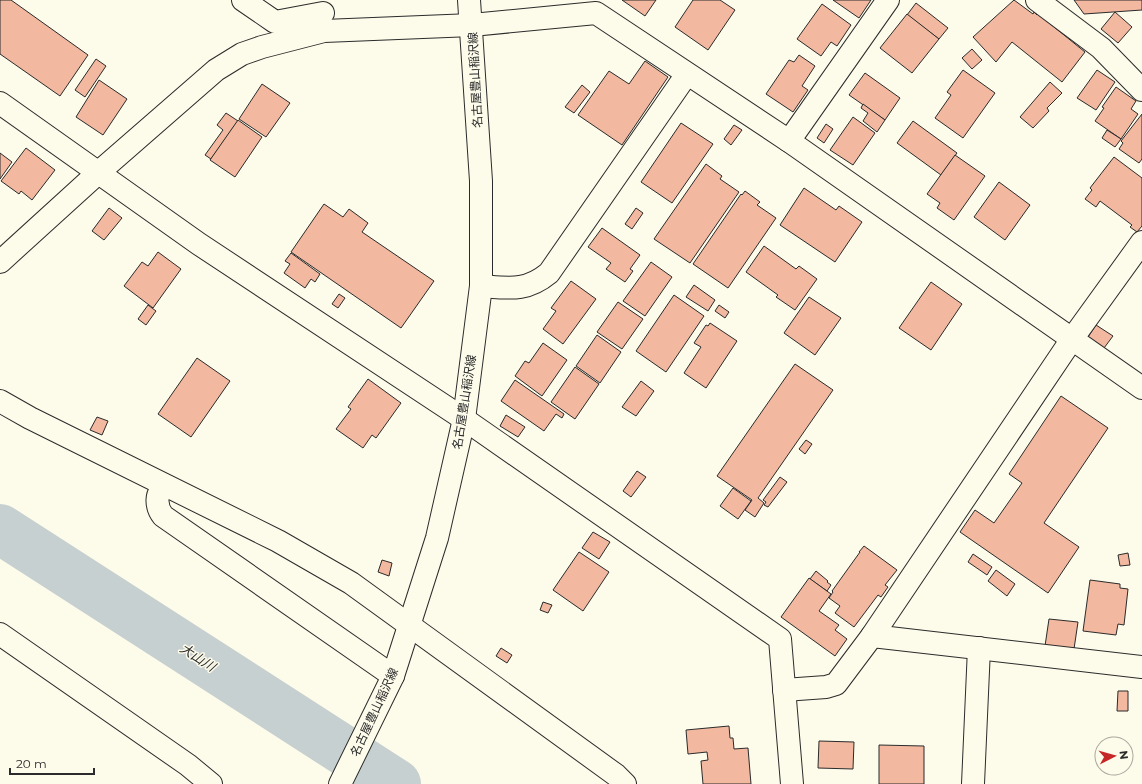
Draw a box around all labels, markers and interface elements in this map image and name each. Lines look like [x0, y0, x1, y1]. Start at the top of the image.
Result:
street label: 名古屋豊山稲沢線 [465, 32, 485, 128]
street label: 名古屋豊山稲沢線 [449, 353, 479, 451]
water label: 大山川 [177, 640, 220, 675]
street label: 名古屋豊山稲沢線 [347, 665, 401, 759]
north arrow [1094, 736, 1134, 776]
scale bar [10, 750, 94, 776]
text: N [1117, 750, 1131, 760]
text: 20 m [16, 756, 47, 771]

